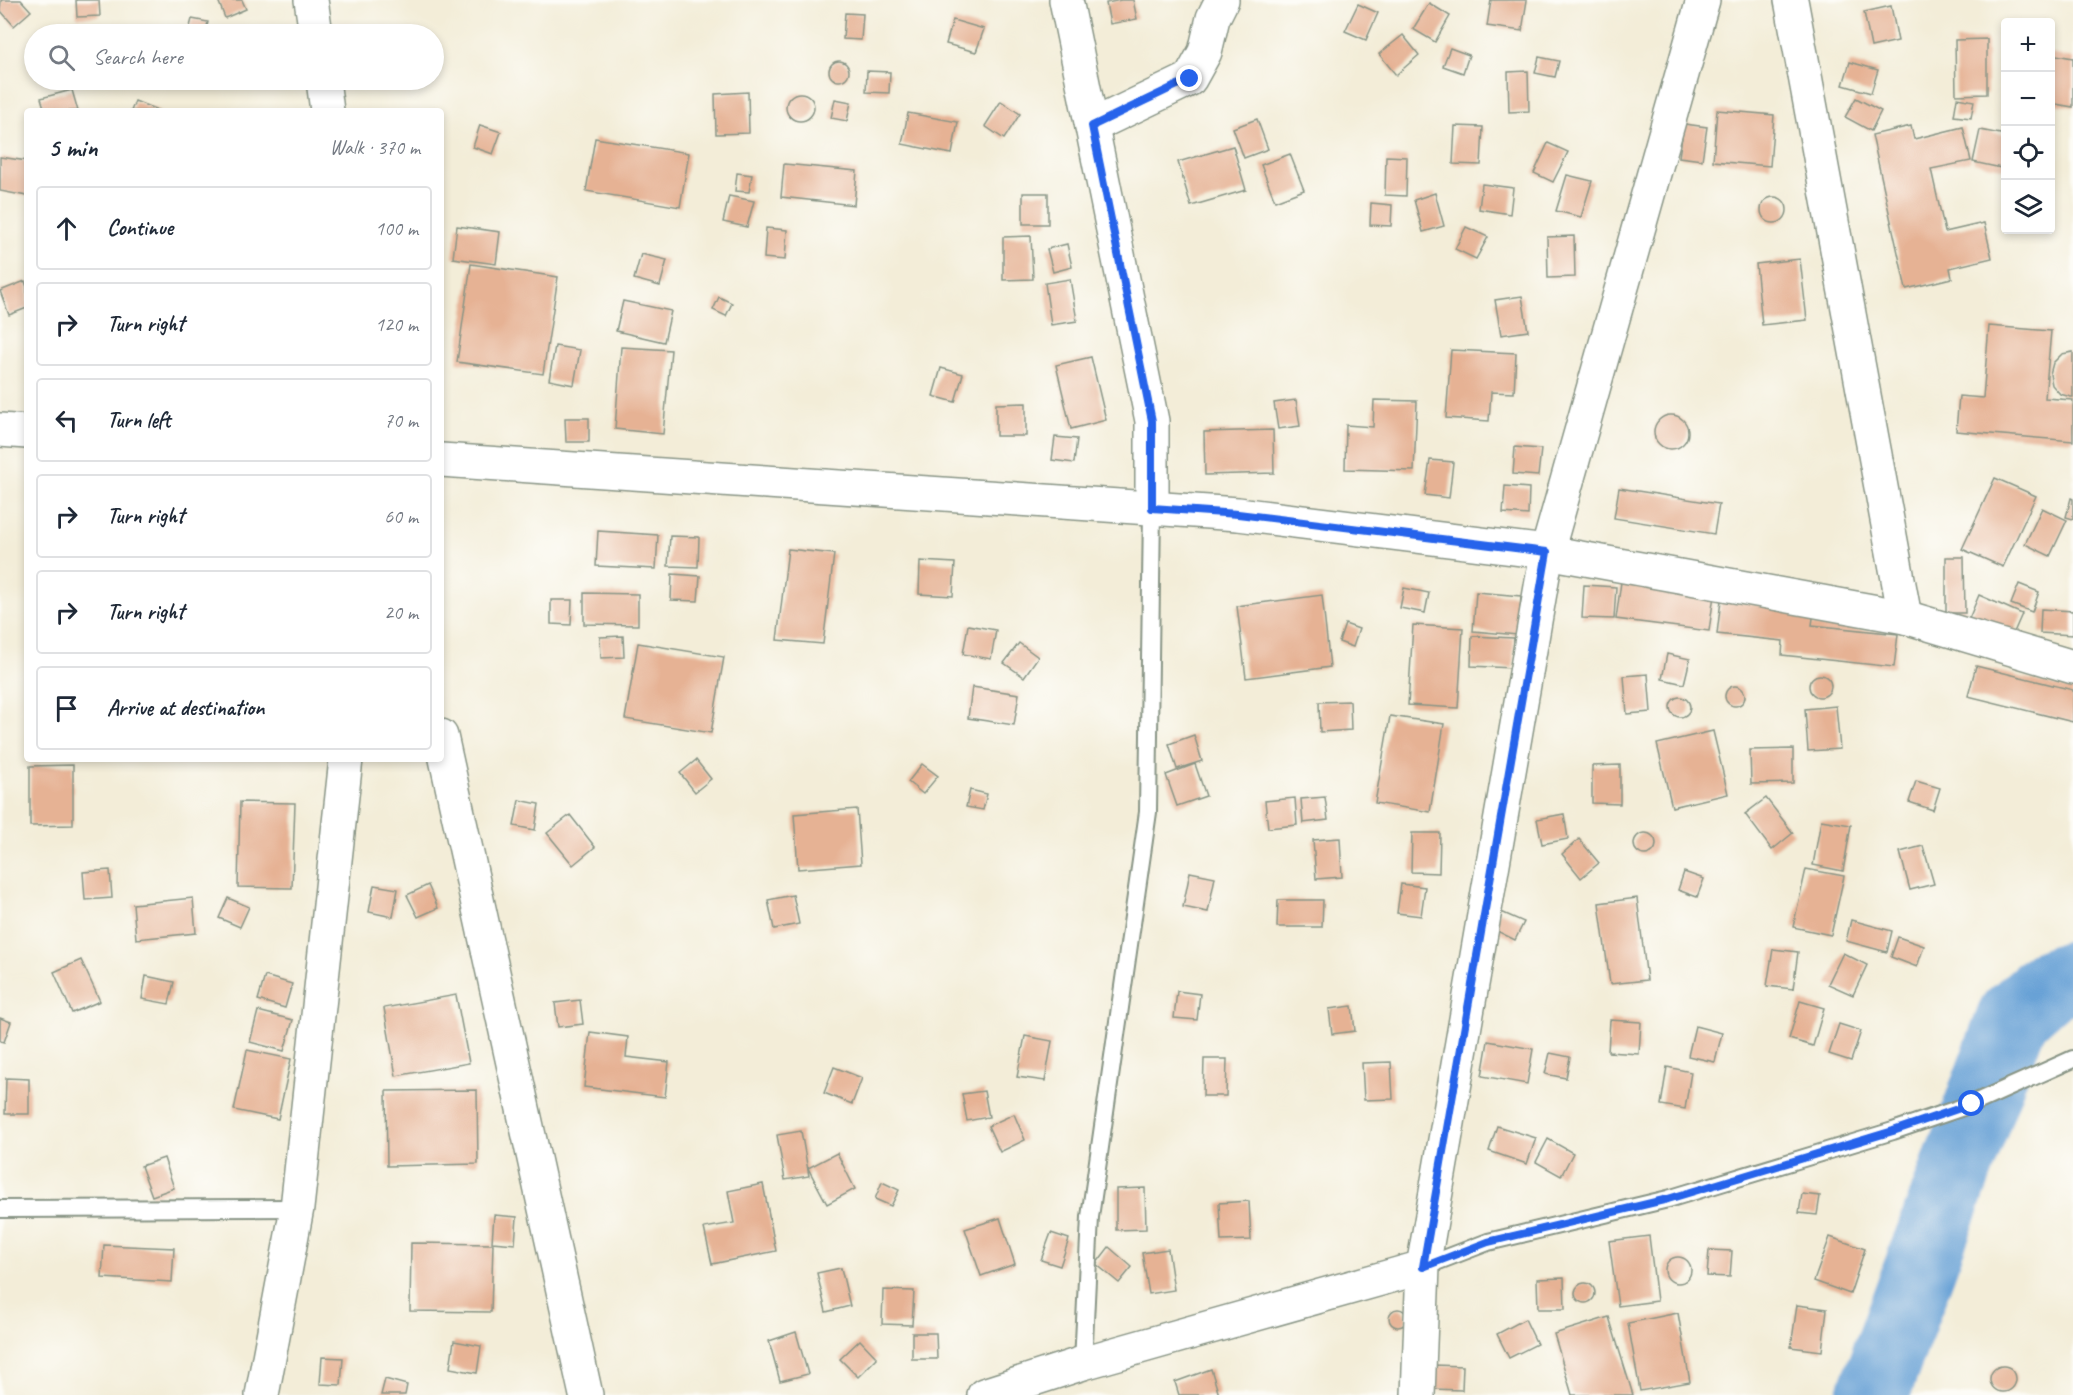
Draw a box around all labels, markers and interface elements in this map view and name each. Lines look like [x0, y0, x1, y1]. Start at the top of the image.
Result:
map controls [2001, 18, 2055, 234]
button: + [2001, 18, 2055, 72]
search box [24, 24, 444, 90]
icon: search [45, 41, 78, 74]
text: Search here [93, 43, 183, 71]
route end [1176, 65, 1202, 91]
button: − [2001, 72, 2055, 126]
button: locate [2001, 126, 2055, 180]
text: 5 min [48, 131, 97, 164]
text: Walk · 370 m [330, 135, 420, 160]
button: layers [2001, 180, 2055, 234]
icon: ahead [50, 212, 83, 245]
text: Continue [107, 214, 173, 242]
text: 100 m [375, 216, 418, 241]
icon: right [50, 308, 83, 341]
text: Turn right [107, 310, 184, 338]
text: 120 m [375, 312, 418, 337]
icon: left [50, 404, 83, 437]
text: Turn left [107, 406, 171, 434]
text: 70 m [384, 408, 418, 433]
icon: right [50, 500, 83, 533]
text: Turn right [107, 502, 184, 530]
text: 60 m [384, 504, 418, 529]
icon: right [50, 596, 83, 629]
text: Turn right [107, 598, 184, 626]
text: 20 m [384, 600, 418, 625]
icon: arrive [50, 692, 83, 725]
text: Arrive at destination [107, 694, 264, 722]
route start [1958, 1090, 1984, 1116]

